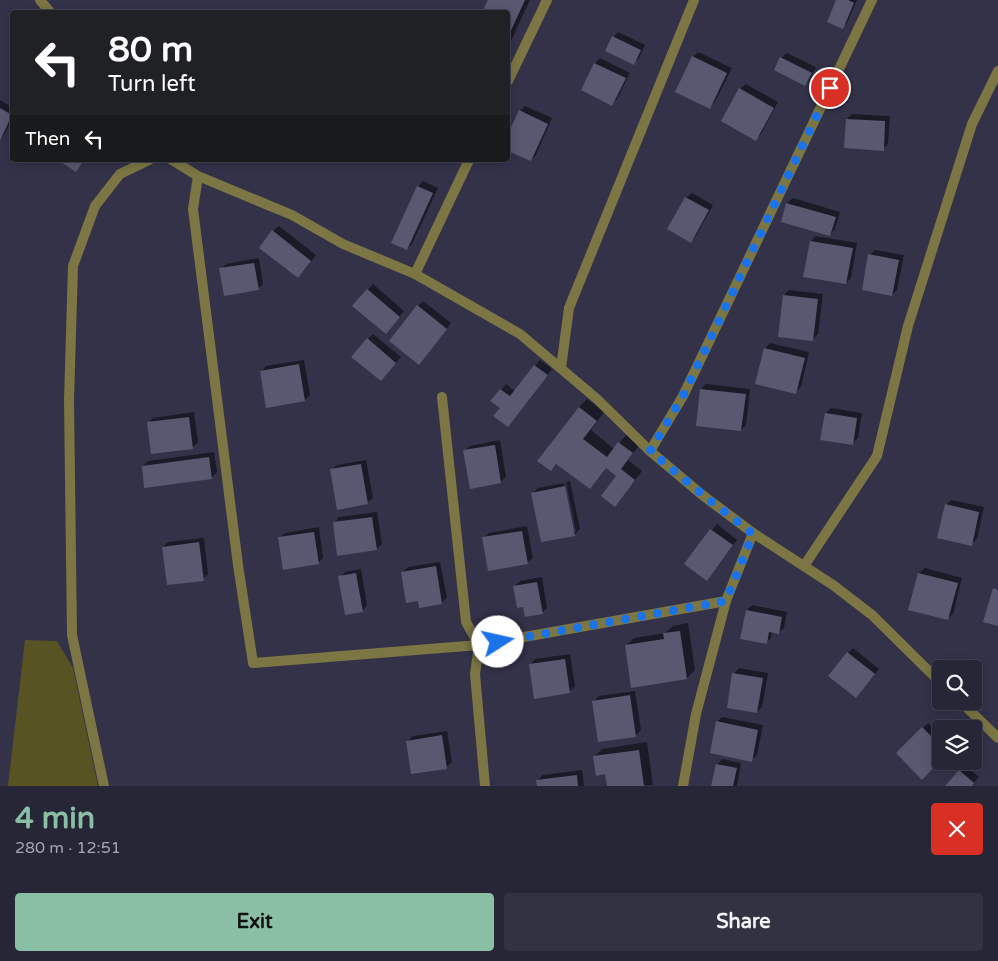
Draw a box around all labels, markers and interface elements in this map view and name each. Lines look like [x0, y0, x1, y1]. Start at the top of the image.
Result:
text: 80 m [108, 29, 193, 71]
icon: left [25, 30, 90, 95]
pin [809, 67, 851, 109]
text: Turn left [108, 71, 196, 97]
icon: arrive [816, 74, 844, 102]
icon: left [80, 125, 108, 153]
text: Then [25, 128, 70, 150]
position arrow [471, 615, 523, 667]
map controls [932, 660, 982, 770]
button: search [932, 660, 982, 710]
button: layers [932, 720, 982, 770]
text: 4 min [15, 800, 95, 837]
button: close [931, 803, 983, 855]
text: 280 m · 12:51 [15, 838, 121, 858]
button: Exit [15, 893, 494, 951]
button: Share [504, 893, 983, 951]

